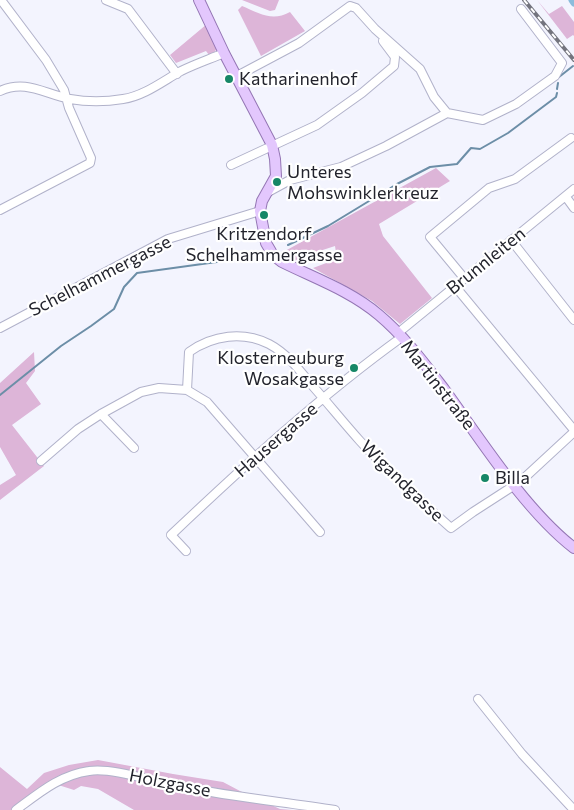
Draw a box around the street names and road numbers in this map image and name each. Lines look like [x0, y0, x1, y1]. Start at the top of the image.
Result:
street label: Brunnleiten [442, 223, 530, 299]
street label: Schelhammergasse [25, 231, 175, 321]
street label: Martinstraße [396, 336, 480, 434]
street label: Hausergasse [230, 398, 322, 482]
street label: Wigandgasse [356, 436, 448, 526]
street label: Holzgasse [127, 765, 213, 801]

